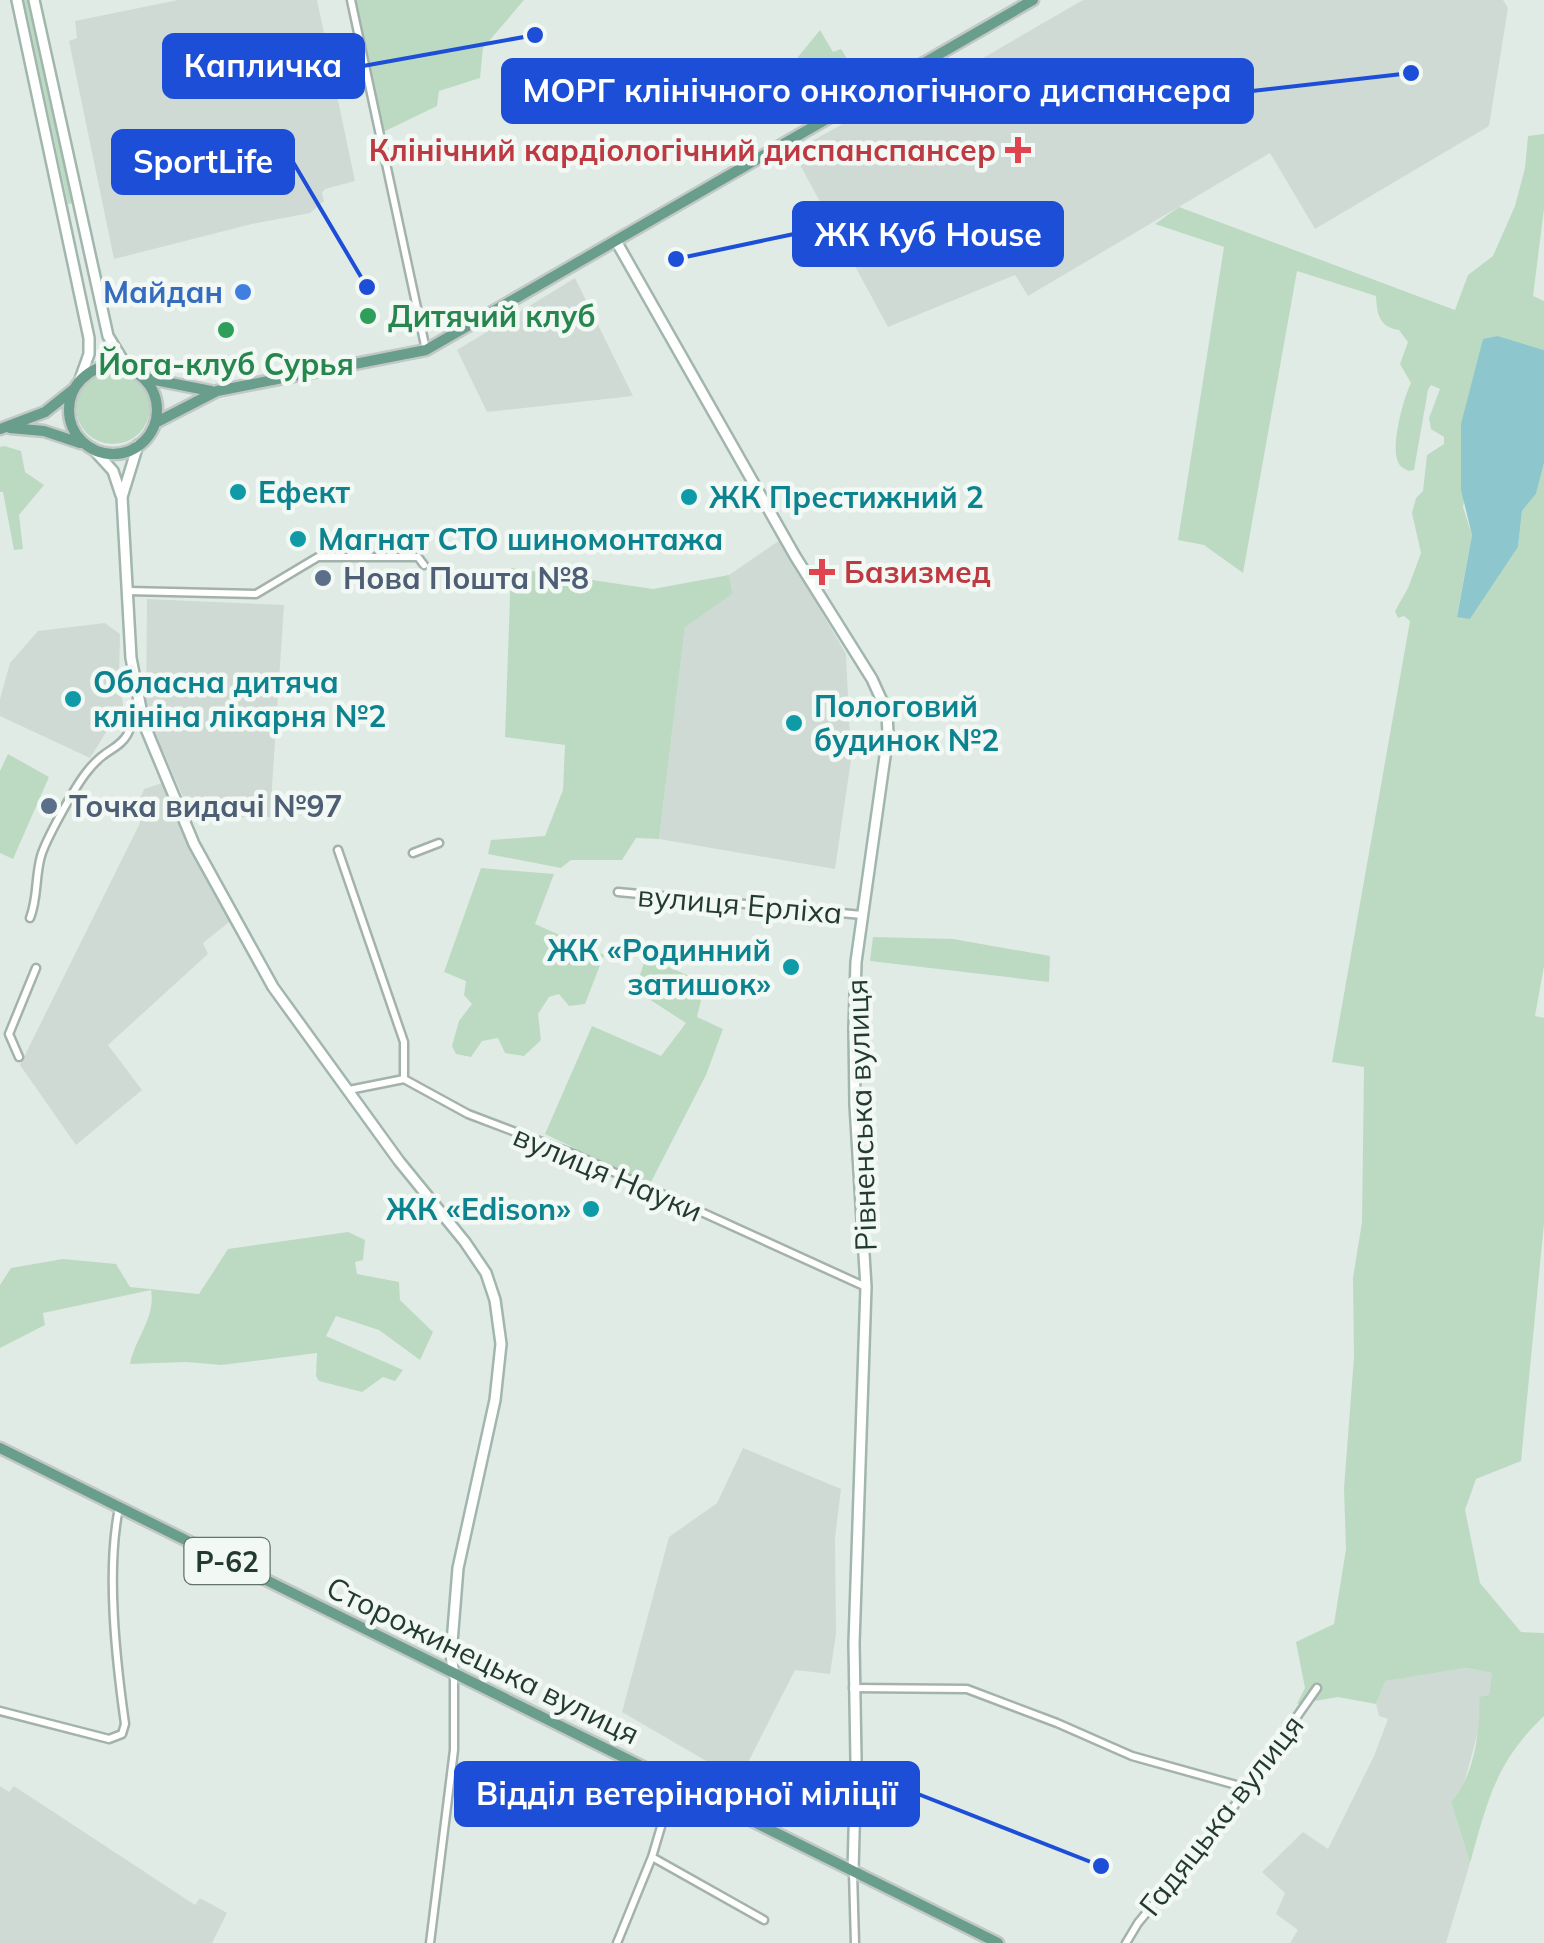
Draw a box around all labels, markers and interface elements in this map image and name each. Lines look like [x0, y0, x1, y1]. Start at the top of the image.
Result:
callout: Капличка [164, 35, 363, 97]
text: Капличка [184, 45, 342, 85]
callout: МОРГ клінічного онкологічного диспансера [503, 60, 1252, 122]
text: МОРГ клінічного онкологічного диспансера [523, 70, 1231, 110]
callout: SportLife [113, 131, 293, 193]
place label: Клінічний кардіологічний диспанспансер [369, 131, 996, 169]
marker: Клінічний кардіологічний диспанспансер [1005, 137, 1031, 163]
text: SportLife [133, 141, 273, 181]
callout: ЖК Куб House [794, 203, 1062, 265]
text: ЖК Куб House [814, 214, 1042, 254]
place label: Майдан [103, 273, 223, 311]
marker: Майдан [232, 281, 254, 303]
place label: Дитячий клуб [388, 297, 596, 335]
marker: Дитячий клуб [357, 305, 379, 327]
marker: Йога-клуб Сурья [215, 319, 237, 341]
place label: Йога-клуб Сурья [98, 345, 354, 383]
place label: Ефект [258, 473, 351, 511]
place label: ЖК Престижний 2 [709, 478, 984, 516]
marker: Ефект [227, 481, 249, 503]
marker: ЖК Престижний 2 [678, 486, 700, 508]
place label: Магнат СТО шиномонтажа [318, 520, 723, 558]
marker: Магнат СТО шиномонтажа [287, 528, 309, 550]
place label: Базизмед [844, 553, 991, 591]
place label: Нова Пошта №8 [343, 559, 589, 597]
marker: Базизмед [809, 559, 835, 585]
marker: Нова Пошта №8 [312, 567, 334, 589]
place label: Обласна дитяча клініна лікарня №2 [93, 663, 386, 735]
place label: Пологовий будинок №2 [814, 687, 999, 759]
marker: Обласна дитяча клініна лікарня №2 [62, 688, 84, 710]
marker: Пологовий будинок №2 [783, 712, 805, 734]
place label: Точка видачі №97 [69, 787, 343, 825]
marker: Точка видачі №97 [38, 795, 60, 817]
street label: вулиця Ерліха [636, 876, 844, 932]
place label: ЖК «Родинний затишок» [547, 931, 771, 1003]
marker: ЖК «Родинний затишок» [780, 956, 802, 978]
street label: Рівненська вулиця [837, 978, 885, 1252]
street label: вулиця Науки [508, 1116, 708, 1230]
place label: ЖК «Edison» [386, 1190, 571, 1228]
marker: ЖК «Edison» [580, 1198, 602, 1220]
road number: Р-62 [184, 1538, 270, 1584]
street label: Сторожинецька вулиця [320, 1568, 646, 1752]
street label: Гадяцька вулиця [1131, 1707, 1311, 1923]
callout: Відділ ветерінарної міліції [456, 1763, 918, 1825]
text: Відділ ветерінарної міліції [476, 1773, 899, 1813]

